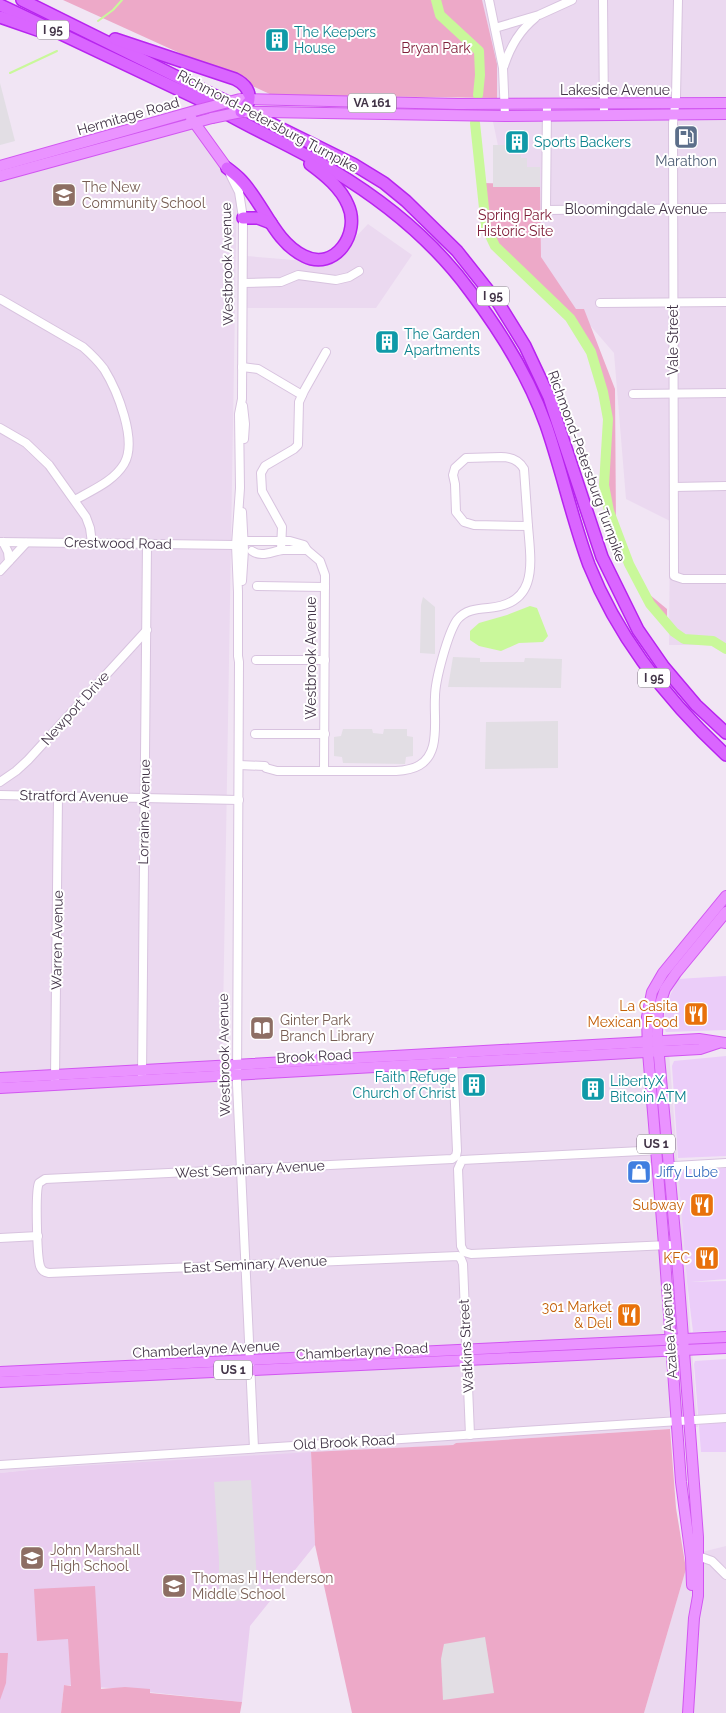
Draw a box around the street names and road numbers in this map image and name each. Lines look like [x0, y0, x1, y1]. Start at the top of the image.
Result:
road number: I 95 [37, 20, 69, 40]
street label: Richmond-Petersburg Turnpike [175, 66, 361, 176]
street label: Lakeside Avenue [560, 82, 670, 98]
street label: Hermitage Road [75, 94, 181, 138]
road number: VA 161 [348, 94, 396, 112]
street label: Bloomingdale Avenue [564, 201, 708, 217]
street label: Westbrook Avenue [218, 202, 236, 326]
road number: I 95 [477, 286, 509, 306]
street label: Vale Street [665, 304, 681, 375]
street label: Richmond-Petersburg Turnpike [545, 368, 629, 564]
street label: Crestwood Road [64, 534, 172, 552]
street label: Westbrook Avenue [303, 596, 319, 720]
street label: Newport Drive [38, 668, 112, 748]
road number: I 95 [638, 668, 670, 688]
street label: Lorraine Avenue [135, 759, 153, 865]
street label: Stratford Avenue [20, 787, 128, 805]
street label: Warren Avenue [48, 890, 66, 990]
street label: Westbrook Avenue [215, 993, 233, 1117]
street label: Brook Road [276, 1046, 352, 1066]
road number: US 1 [637, 1134, 675, 1154]
street label: West Seminary Avenue [175, 1157, 325, 1181]
street label: East Seminary Avenue [183, 1252, 327, 1276]
street label: Azalea Avenue [658, 1283, 680, 1379]
street label: Watkins Street [456, 1298, 476, 1393]
street label: Chamberlayne Avenue [132, 1337, 280, 1361]
street label: Chamberlayne Road [295, 1340, 429, 1362]
road number: US 1 [214, 1360, 252, 1380]
street label: Old Brook Road [293, 1431, 395, 1453]

